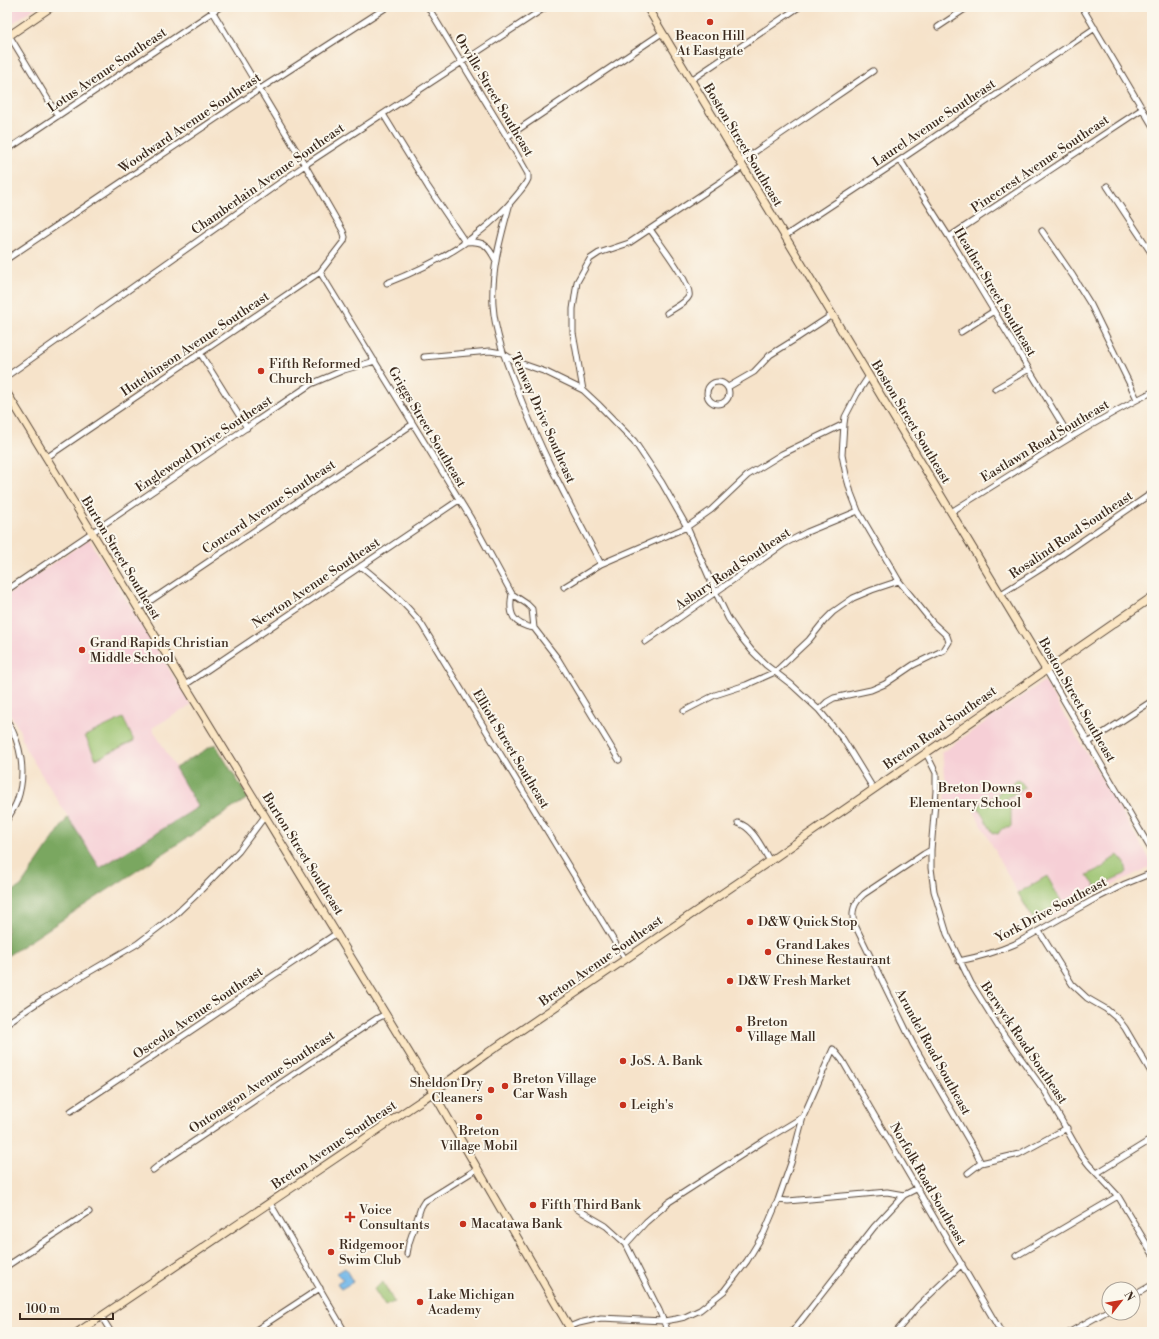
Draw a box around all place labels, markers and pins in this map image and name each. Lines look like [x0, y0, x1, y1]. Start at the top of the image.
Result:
marker: Beacon Hill At Eastgate [705, 17, 715, 27]
place label: Beacon Hill At Eastgate [675, 28, 745, 59]
place label: Fifth Reformed Church [269, 356, 361, 387]
marker: Fifth Reformed Church [256, 366, 266, 376]
place label: Grand Rapids Christian Middle School [90, 635, 229, 666]
marker: Grand Rapids Christian Middle School [77, 645, 87, 655]
place label: Breton Downs Elementary School [909, 780, 1021, 811]
marker: Breton Downs Elementary School [1024, 790, 1034, 800]
place label: D&W Quick Stop [758, 914, 858, 930]
marker: D&W Quick Stop [745, 917, 755, 927]
place label: Grand Lakes Chinese Restaurant [776, 937, 891, 968]
marker: Grand Lakes Chinese Restaurant [763, 947, 773, 957]
place label: D&W Fresh Market [738, 973, 851, 989]
marker: D&W Fresh Market [725, 976, 735, 986]
place label: Breton Village Mall [746, 1014, 816, 1045]
marker: Breton Village Mall [734, 1024, 744, 1034]
place label: JoS. A. Bank [630, 1053, 704, 1069]
marker: JoS. A. Bank [618, 1056, 628, 1066]
place label: Breton Village Car Wash [512, 1071, 597, 1102]
place label: Sheldon Dry Cleaners [410, 1075, 484, 1106]
marker: Breton Village Car Wash [500, 1081, 510, 1091]
marker: Sheldon Dry Cleaners [486, 1085, 496, 1095]
place label: Leigh's [631, 1097, 674, 1113]
marker: Leigh's [618, 1100, 628, 1110]
marker: Breton Village Mobil [474, 1112, 484, 1122]
place label: Breton Village Mobil [439, 1123, 518, 1154]
place label: Fifth Third Bank [541, 1197, 642, 1213]
marker: Fifth Third Bank [528, 1200, 538, 1210]
place label: Voice Consultants [358, 1202, 430, 1233]
marker: Voice Consultants [344, 1211, 356, 1223]
place label: Macatawa Bank [471, 1216, 563, 1232]
marker: Macatawa Bank [458, 1219, 468, 1229]
place label: Ridgemoor Swim Club [339, 1237, 405, 1268]
marker: Ridgemoor Swim Club [326, 1247, 336, 1257]
place label: Lake Michigan Academy [427, 1287, 515, 1318]
marker: Lake Michigan Academy [415, 1297, 425, 1307]

